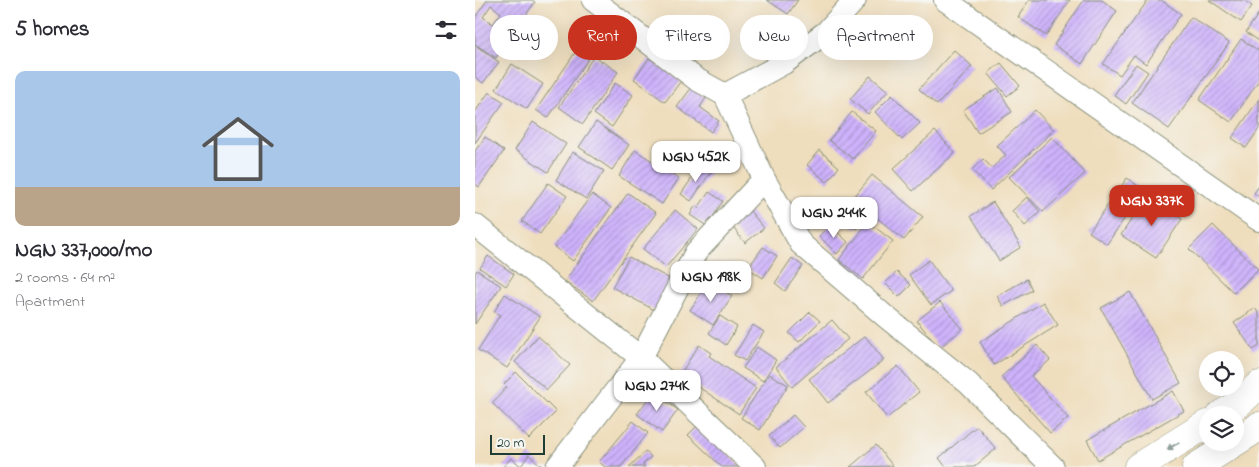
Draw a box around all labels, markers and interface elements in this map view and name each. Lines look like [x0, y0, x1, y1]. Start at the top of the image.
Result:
text: 5 homes [15, 15, 90, 45]
chip: Buy [490, 15, 558, 60]
chip: Rent [568, 15, 637, 60]
chip: Filters [647, 15, 730, 60]
chip: New [740, 15, 808, 60]
chip: Apartment [818, 15, 933, 60]
icon: filters [432, 16, 460, 44]
icon: home [193, 104, 283, 194]
pin: NGN 452K [644, 140, 748, 183]
text: NGN 452K [662, 145, 730, 169]
pin: NGN 337K [1100, 184, 1204, 227]
text: NGN 337K [1120, 189, 1184, 213]
pin: NGN 244K [782, 196, 886, 239]
text: NGN 244K [802, 201, 866, 225]
text: NGN 337,000/mo [15, 236, 152, 266]
pin: NGN 198K [659, 260, 763, 303]
text: NGN 198K [681, 265, 741, 289]
text: 2 rooms · 64 m² [15, 266, 115, 290]
text: Apartment [15, 290, 85, 314]
map controls [1199, 351, 1244, 451]
button: locate [1199, 351, 1244, 396]
pin: NGN 274K [605, 370, 709, 412]
text: NGN 274K [625, 374, 689, 398]
button: layers [1199, 406, 1244, 451]
scale bar [490, 432, 545, 455]
text: 20 m [497, 433, 524, 454]
one-way arrow [1166, 442, 1179, 451]

